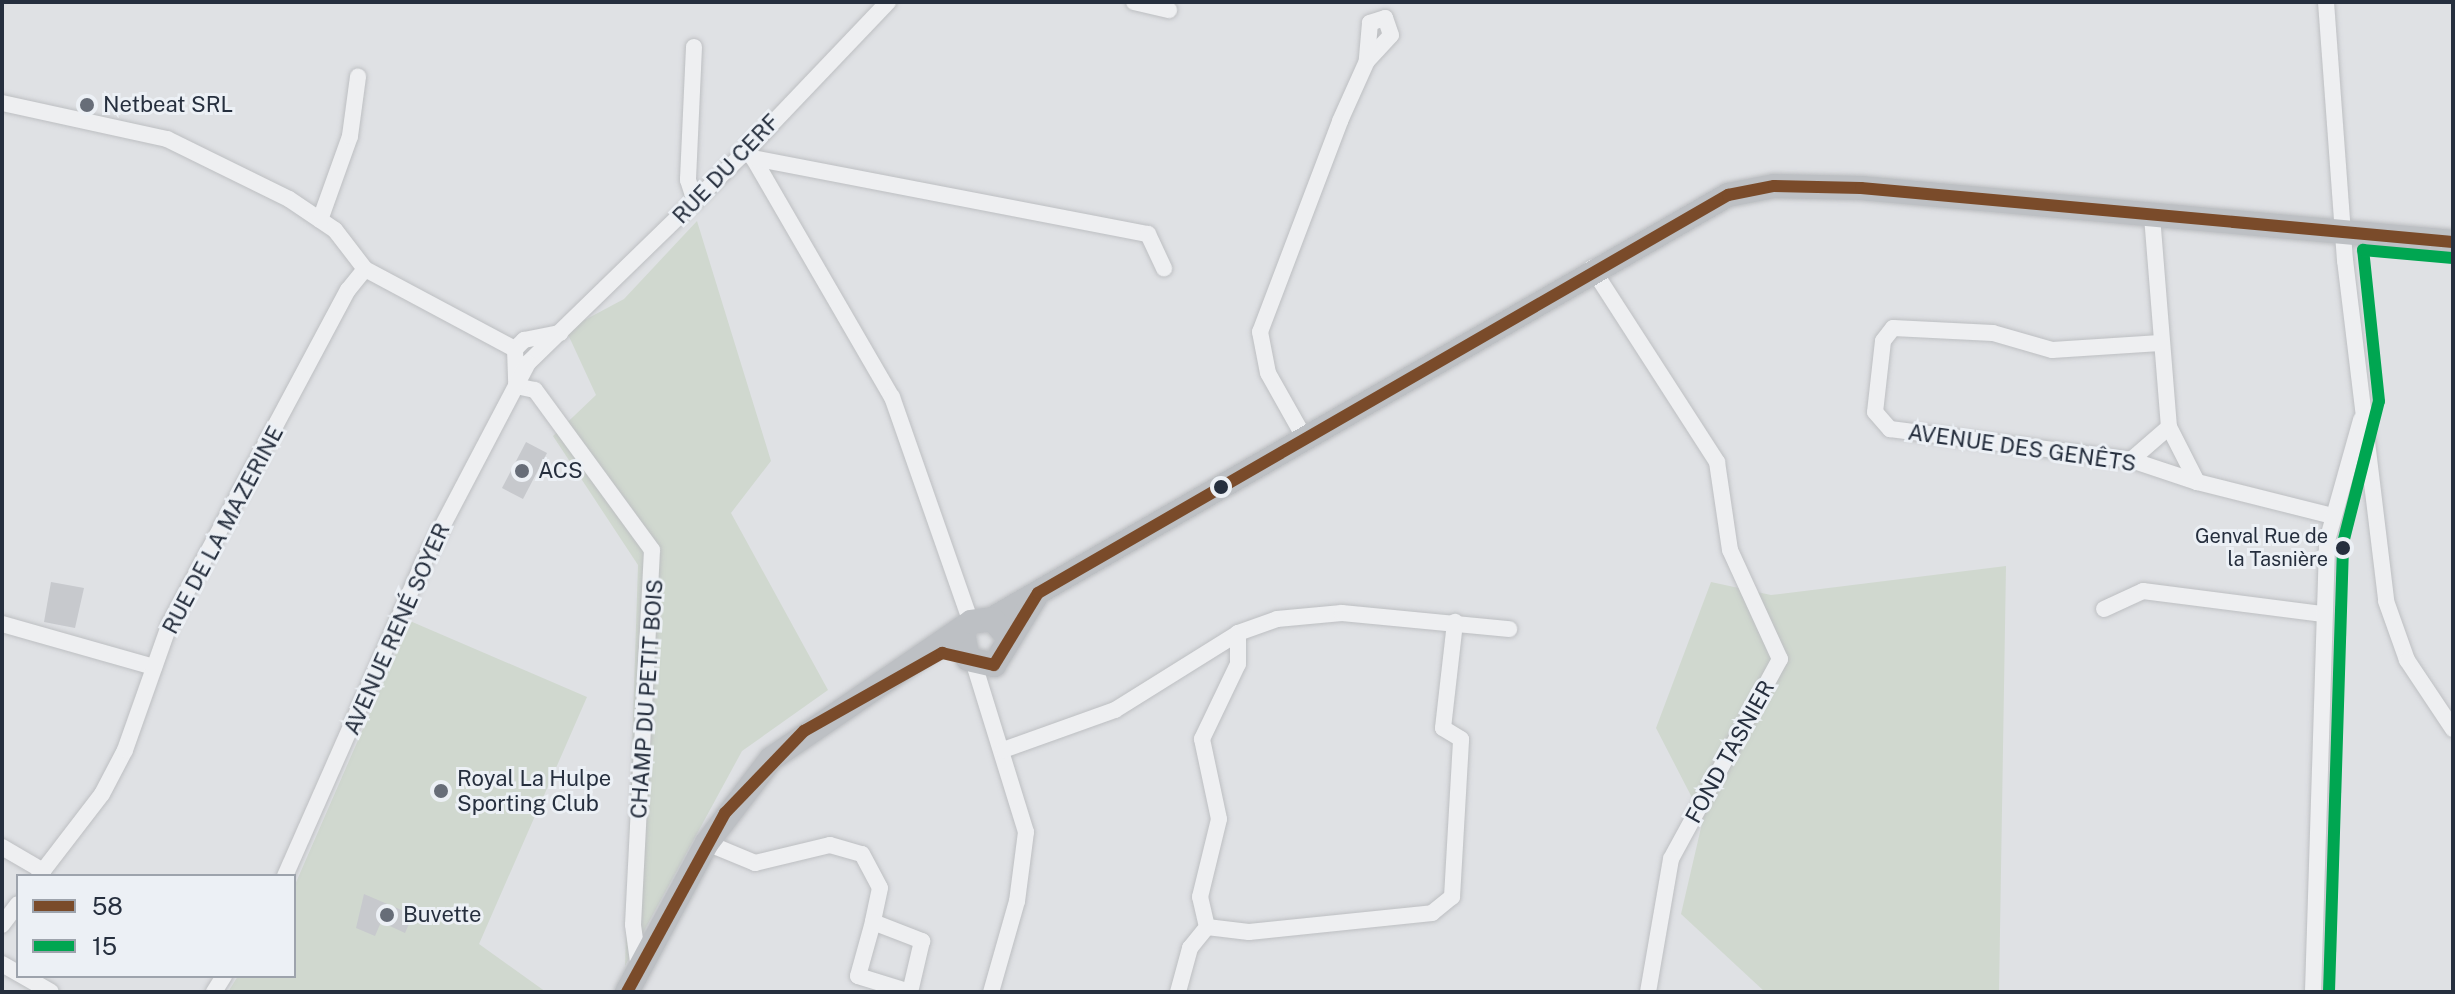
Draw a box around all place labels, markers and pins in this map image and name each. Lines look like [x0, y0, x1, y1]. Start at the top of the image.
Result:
place label: Netbeat SRL [103, 92, 233, 118]
marker: Netbeat SRL [78, 96, 96, 114]
place label: ACS [538, 458, 583, 484]
marker: ACS [513, 462, 531, 480]
unlabelled marker [1213, 479, 1229, 495]
place label: Genval Rue de la Tasnière [2195, 524, 2328, 571]
marker: Genval Rue de la Tasnière [2335, 540, 2351, 556]
place label: Royal La Hulpe Sporting Club [457, 765, 611, 816]
marker: Royal La Hulpe Sporting Club [432, 782, 450, 800]
place label: Buvette [403, 902, 482, 928]
marker: Buvette [378, 906, 396, 924]

